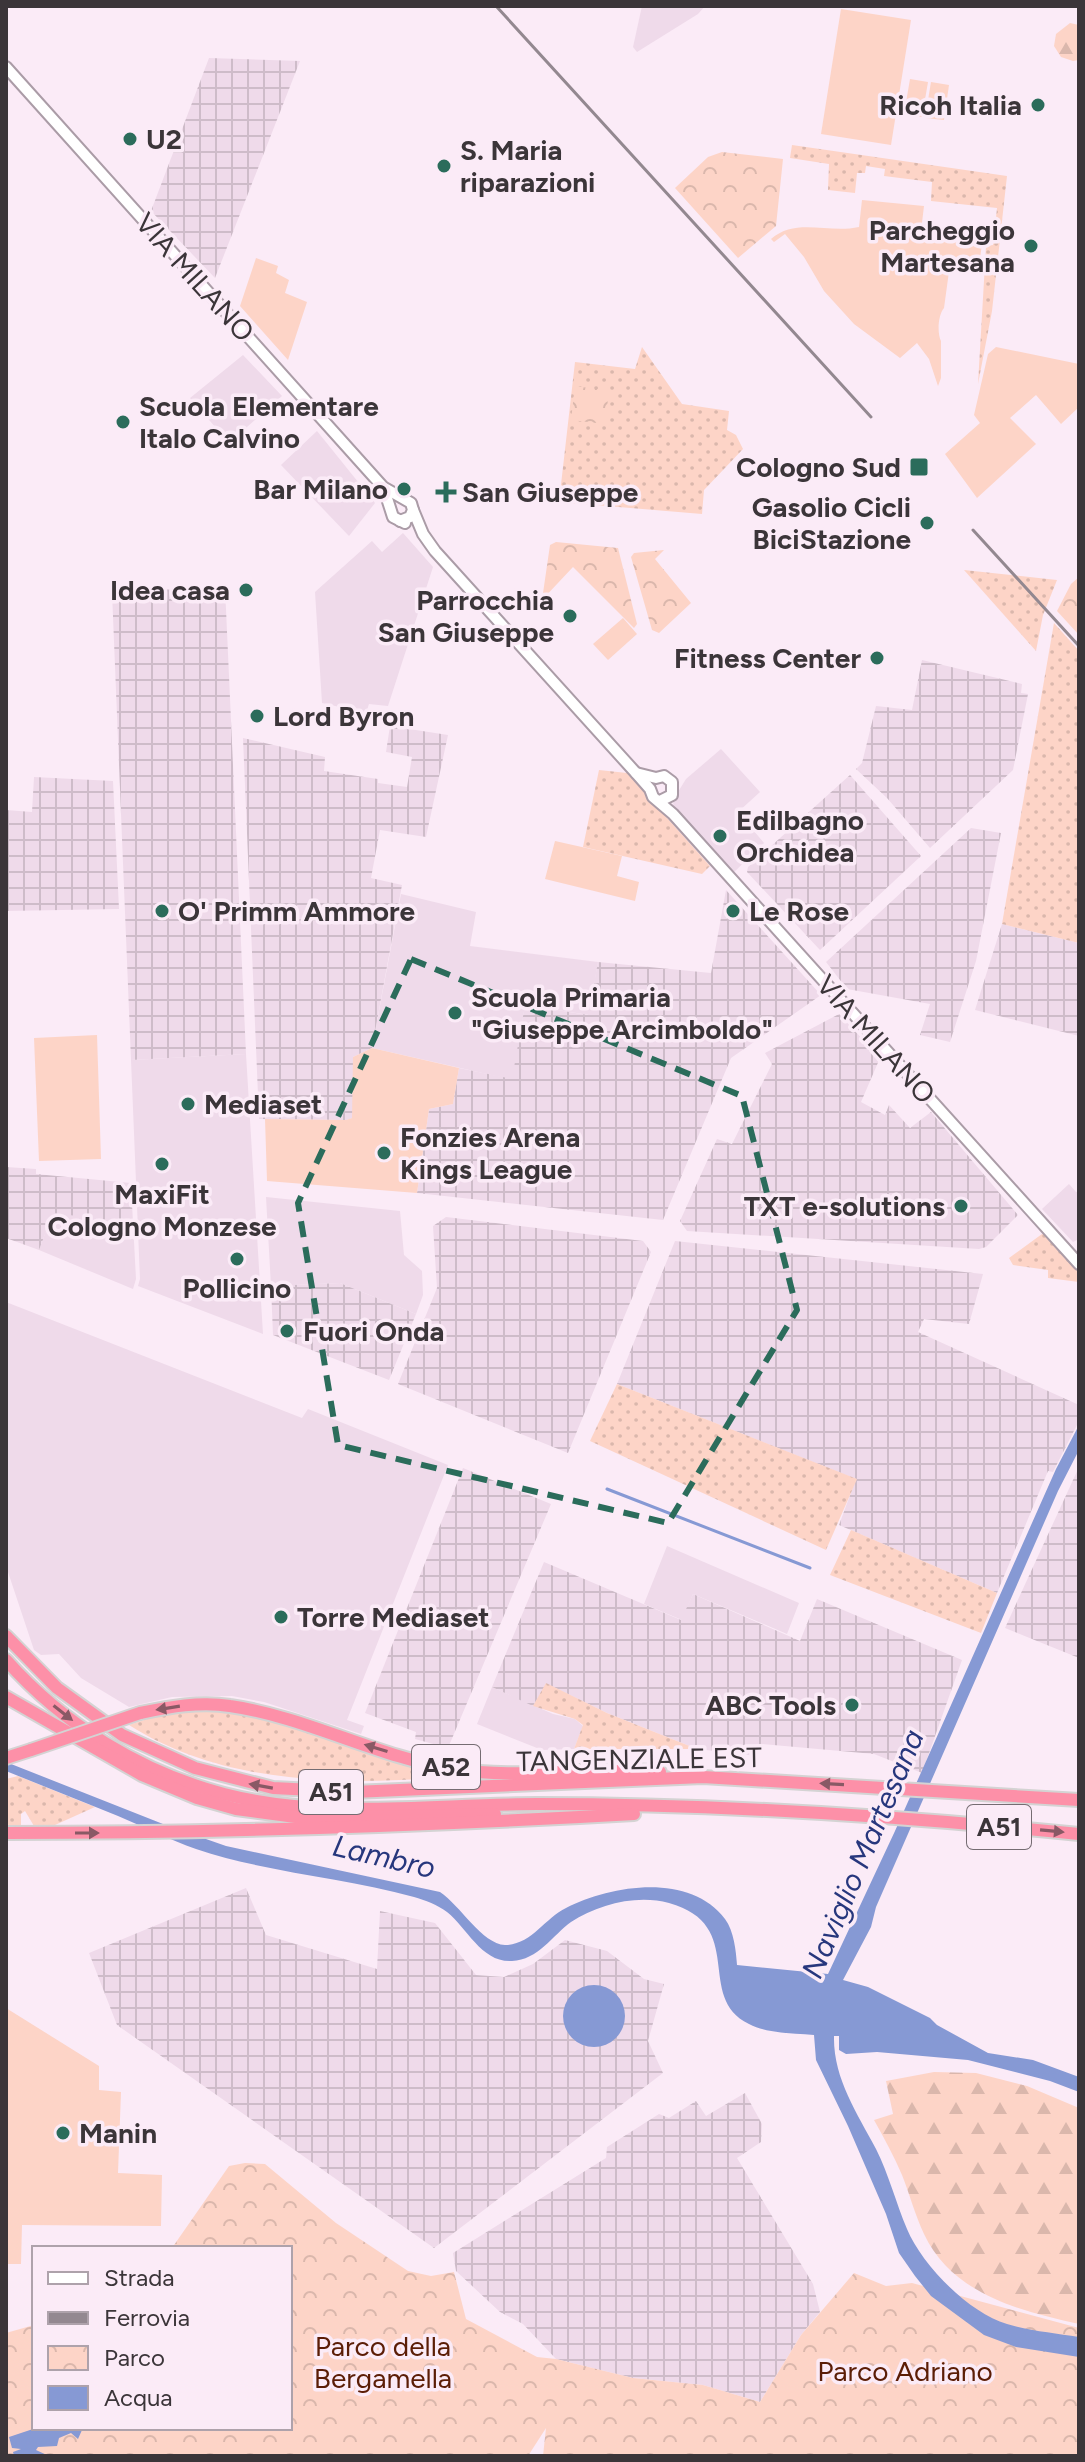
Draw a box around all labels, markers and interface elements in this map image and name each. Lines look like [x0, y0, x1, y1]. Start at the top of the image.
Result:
place label: Ricoh Italia [879, 88, 1022, 122]
marker: Ricoh Italia [1029, 96, 1047, 114]
place label: U2 [146, 122, 182, 156]
marker: U2 [121, 130, 139, 148]
place label: S. Maria riparazioni [460, 133, 595, 199]
marker: S. Maria riparazioni [435, 157, 453, 175]
street label: VIA MILANO [128, 206, 262, 348]
place label: Parcheggio Martesana [869, 213, 1015, 279]
marker: Parcheggio Martesana [1022, 237, 1040, 255]
place label: Scuola Elementare Italo Calvino [139, 389, 379, 455]
marker: Scuola Elementare Italo Calvino [114, 413, 132, 431]
place label: Cologno Sud [736, 450, 901, 484]
marker: Cologno Sud [908, 456, 930, 478]
place label: Bar Milano [253, 472, 388, 506]
place label: San Giuseppe [462, 475, 638, 509]
marker: Bar Milano [395, 480, 413, 498]
marker: San Giuseppe [437, 483, 455, 501]
place label: Gasolio Cicli BiciStazione [752, 490, 911, 556]
marker: Gasolio Cicli BiciStazione [918, 514, 936, 532]
place label: Idea casa [110, 573, 230, 607]
marker: Idea casa [237, 581, 255, 599]
place label: Parrocchia San Giuseppe [378, 583, 554, 649]
marker: Parrocchia San Giuseppe [561, 607, 579, 625]
place label: Fitness Center [674, 641, 861, 675]
marker: Fitness Center [868, 649, 886, 667]
place label: Lord Byron [273, 699, 414, 733]
marker: Lord Byron [248, 707, 266, 725]
place label: Edilbagno Orchidea [736, 803, 864, 869]
marker: Edilbagno Orchidea [711, 827, 729, 845]
place label: O' Primm Ammore [178, 894, 415, 928]
place label: Le Rose [749, 894, 849, 928]
marker: O' Primm Ammore [153, 902, 171, 920]
marker: Le Rose [724, 902, 742, 920]
street label: VIA MILANO [809, 968, 943, 1110]
place label: Scuola Primaria "Giuseppe Arcimboldo" [471, 980, 773, 1046]
marker: Scuola Primaria "Giuseppe Arcimboldo" [446, 1004, 464, 1022]
place label: Mediaset [204, 1087, 322, 1121]
marker: Mediaset [179, 1095, 197, 1113]
place label: Fonzies Arena Kings League [400, 1120, 580, 1186]
marker: Fonzies Arena Kings League [375, 1144, 393, 1162]
marker: MaxiFit Cologno Monzese [153, 1155, 171, 1173]
place label: MaxiFit Cologno Monzese [48, 1177, 277, 1243]
place label: TXT e-solutions [744, 1189, 945, 1223]
marker: TXT e-solutions [952, 1197, 970, 1215]
marker: Pollicino [228, 1250, 246, 1268]
place label: Pollicino [183, 1271, 291, 1305]
place label: Fuori Onda [303, 1314, 445, 1348]
marker: Fuori Onda [278, 1322, 296, 1340]
place label: Torre Mediaset [297, 1600, 489, 1634]
marker: Torre Mediaset [272, 1608, 290, 1626]
place label: ABC Tools [705, 1688, 836, 1722]
marker: ABC Tools [843, 1696, 861, 1714]
one-way arrow [155, 1702, 180, 1715]
one-way arrow [53, 1705, 73, 1721]
water label: Naviglio Martesana [793, 1724, 932, 1984]
street label: TANGENZIALE EST [516, 1740, 763, 1778]
one-way arrow [364, 1741, 388, 1754]
road number: A52 [412, 1745, 480, 1789]
road number: A51 [299, 1770, 363, 1814]
one-way arrow [819, 1777, 844, 1790]
one-way arrow [249, 1779, 274, 1791]
road number: A51 [967, 1805, 1031, 1849]
one-way arrow [1040, 1825, 1065, 1838]
one-way arrow [75, 1827, 100, 1839]
water label: Lambro [329, 1827, 439, 1886]
place label: Manin [79, 2116, 157, 2150]
marker: Manin [54, 2124, 72, 2142]
legend [32, 2246, 292, 2430]
text: Strada [104, 2263, 174, 2292]
text: Ferrovia [104, 2303, 190, 2332]
park label: Parco della Bergamella [314, 2329, 452, 2395]
text: Parco [104, 2343, 165, 2372]
park label: Parco Adriano [817, 2354, 993, 2388]
text: Acqua [104, 2383, 173, 2412]

